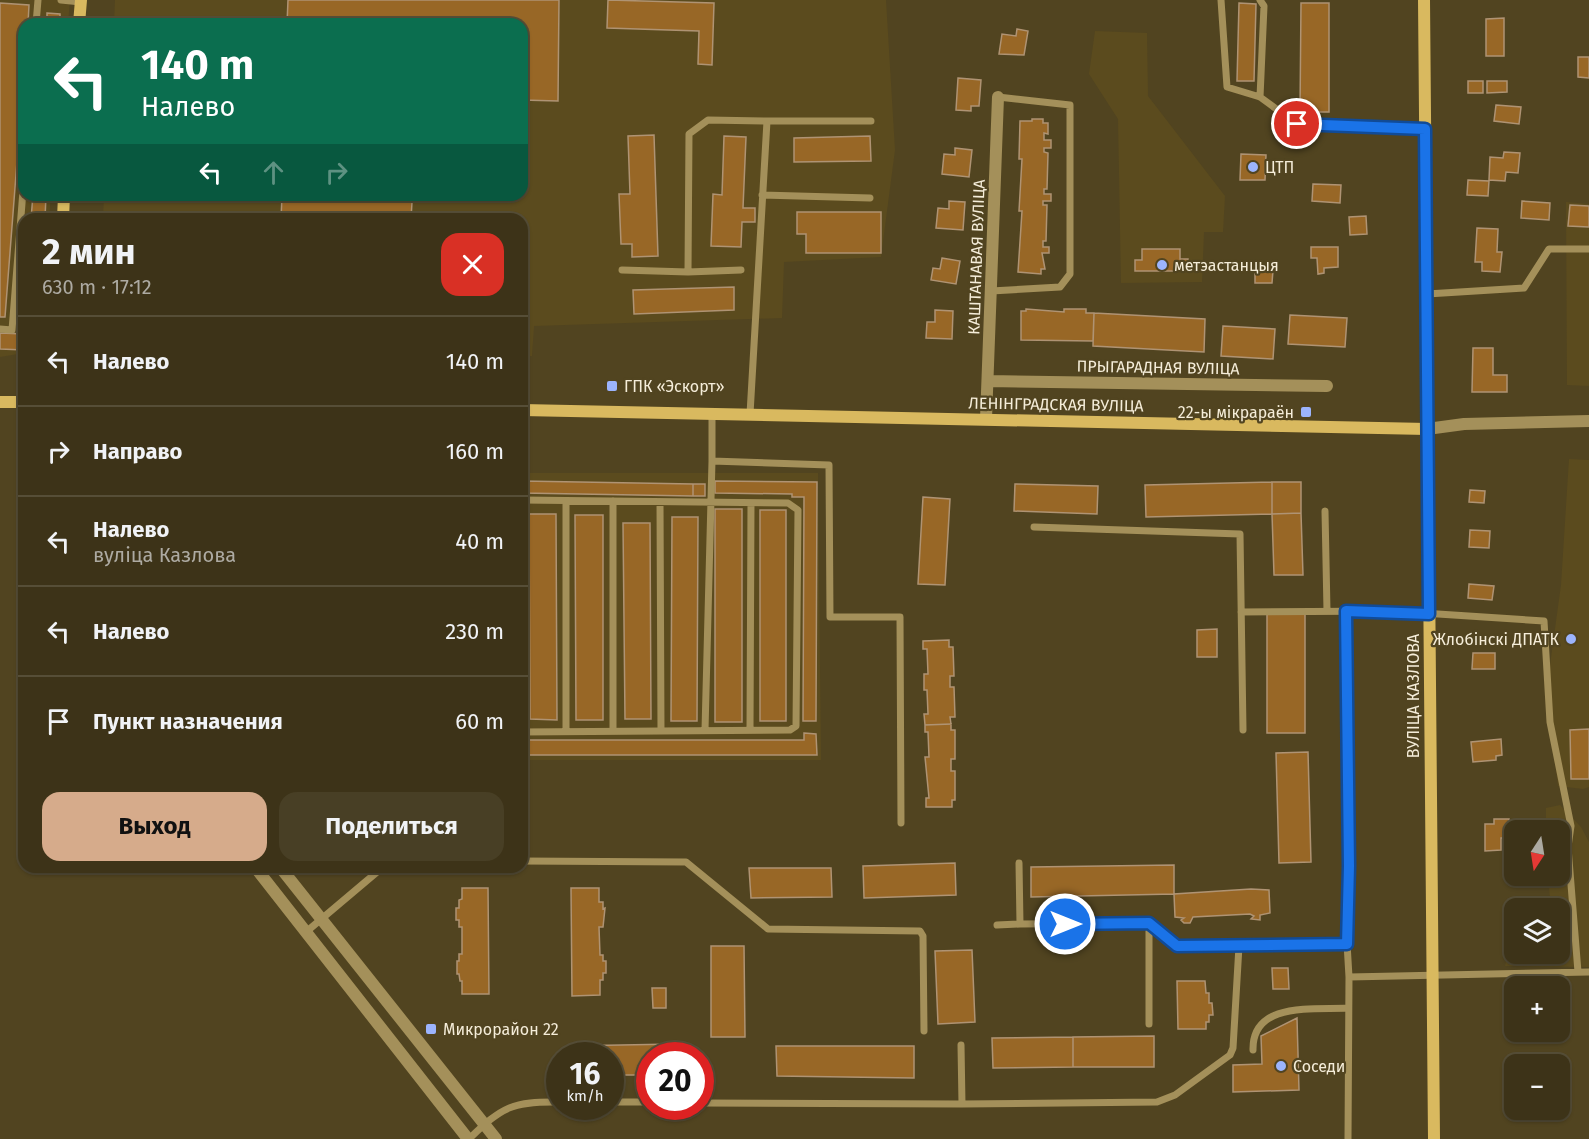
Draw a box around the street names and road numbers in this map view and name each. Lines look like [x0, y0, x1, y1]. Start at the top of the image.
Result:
street label: КАШТАНАВАЯ ВУЛІЦА [964, 178, 989, 335]
street label: ПРЫГАРАДНАЯ ВУЛІЦА [1076, 357, 1240, 378]
street label: ЛЕНІНГРАДСКАЯ ВУЛІЦА [968, 393, 1145, 416]
street label: ВУЛІЦА КАЗЛОВА [1404, 633, 1423, 758]

